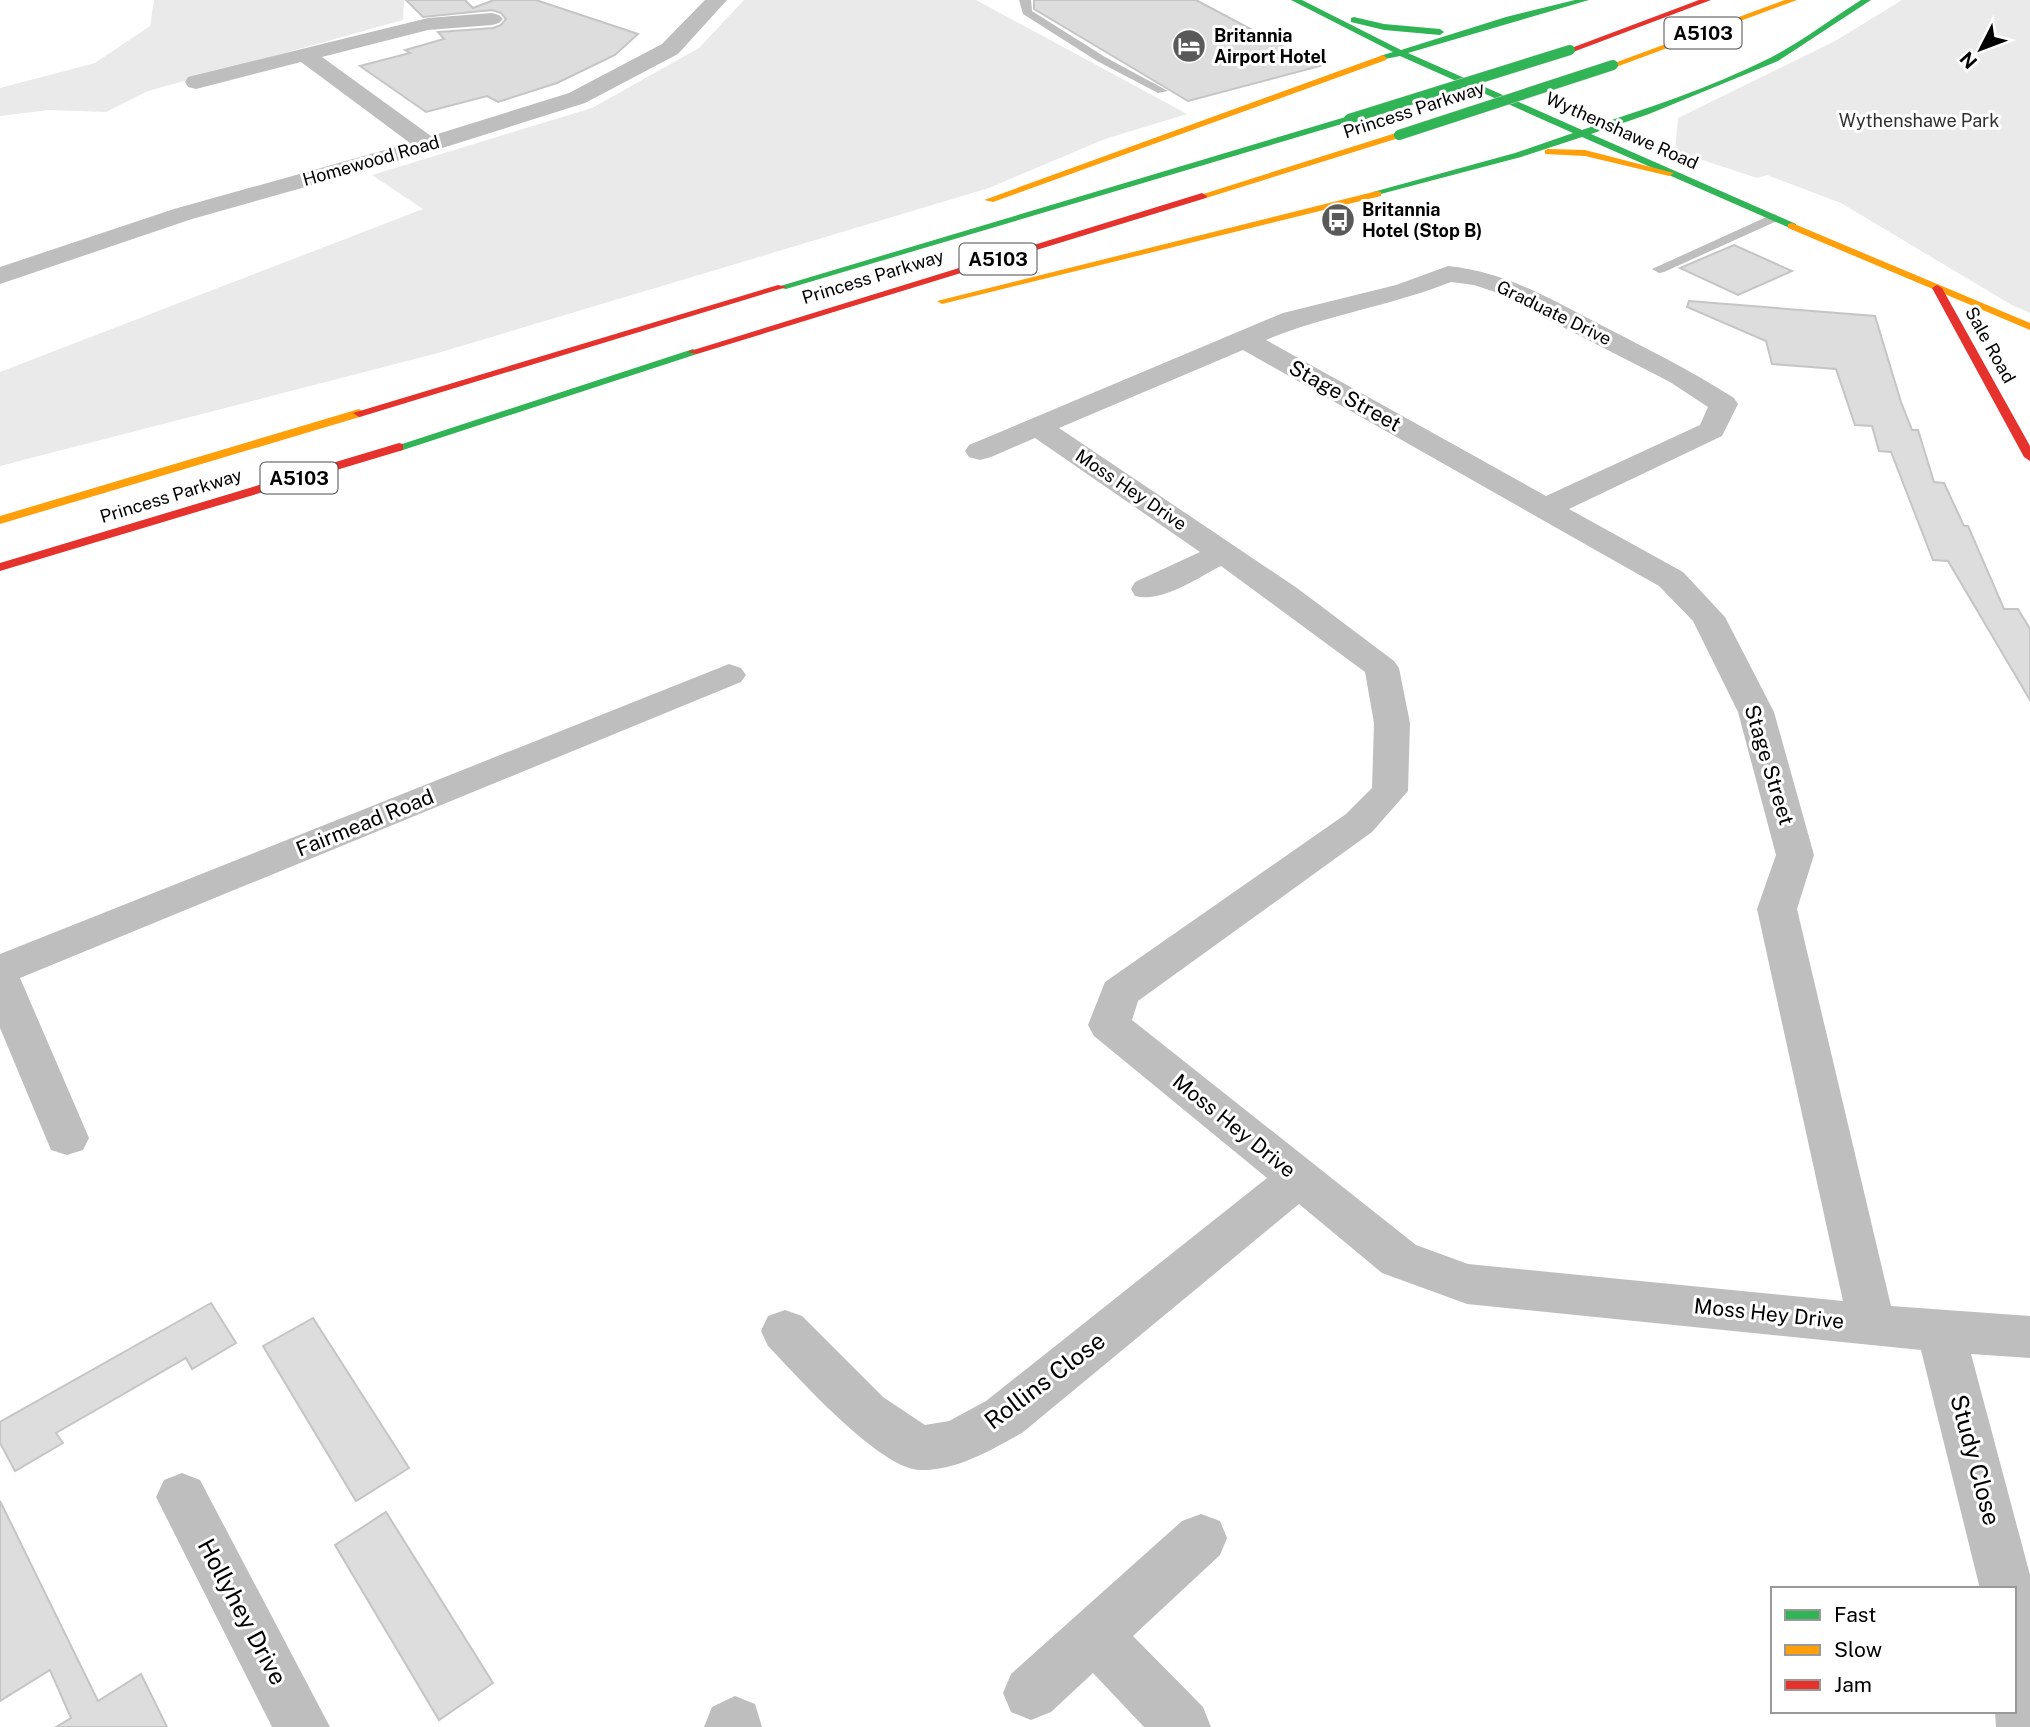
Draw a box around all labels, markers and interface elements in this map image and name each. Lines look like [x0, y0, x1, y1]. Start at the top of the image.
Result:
north arrow [1946, 14, 2016, 84]
road number: A5103 [1664, 18, 1742, 48]
place label: Britannia Airport Hotel [1214, 25, 1327, 67]
hotel icon: Britannia Airport Hotel [1170, 27, 1208, 65]
text: N [1955, 47, 1982, 73]
street label: Princess Parkway [1340, 77, 1488, 142]
street label: Wythenshawe Road [1543, 87, 1702, 174]
park label: Wythenshawe Park [1839, 110, 1999, 131]
street label: Homewood Road [300, 131, 442, 190]
place label: Britannia Hotel (Stop B) [1362, 199, 1482, 241]
bus stop icon: Britannia Hotel (Stop B) [1319, 201, 1357, 239]
road number: A5103 [960, 244, 1036, 274]
street label: Princess Parkway [799, 245, 947, 308]
street label: Graduate Drive [1493, 276, 1615, 349]
street label: Sale Road [1961, 303, 2020, 387]
street label: Stage Street [1285, 354, 1406, 437]
street label: Moss Hey Drive [1072, 445, 1191, 534]
road number: A5103 [260, 463, 338, 494]
street label: Princess Parkway [97, 464, 245, 527]
street label: Stage Street [1739, 702, 1800, 828]
street label: Fairmead Road [292, 784, 437, 862]
street label: Moss Hey Drive [1168, 1068, 1301, 1183]
street label: Moss Hey Drive [1693, 1293, 1845, 1334]
street label: Rollins Close [979, 1326, 1110, 1435]
street label: Study Close [1945, 1391, 2007, 1528]
street label: Hollyhey Drive [193, 1534, 293, 1689]
legend [1771, 1587, 2016, 1713]
text: Fast [1834, 1602, 1876, 1627]
text: Slow [1834, 1637, 1882, 1662]
text: Jam [1834, 1672, 1872, 1697]

